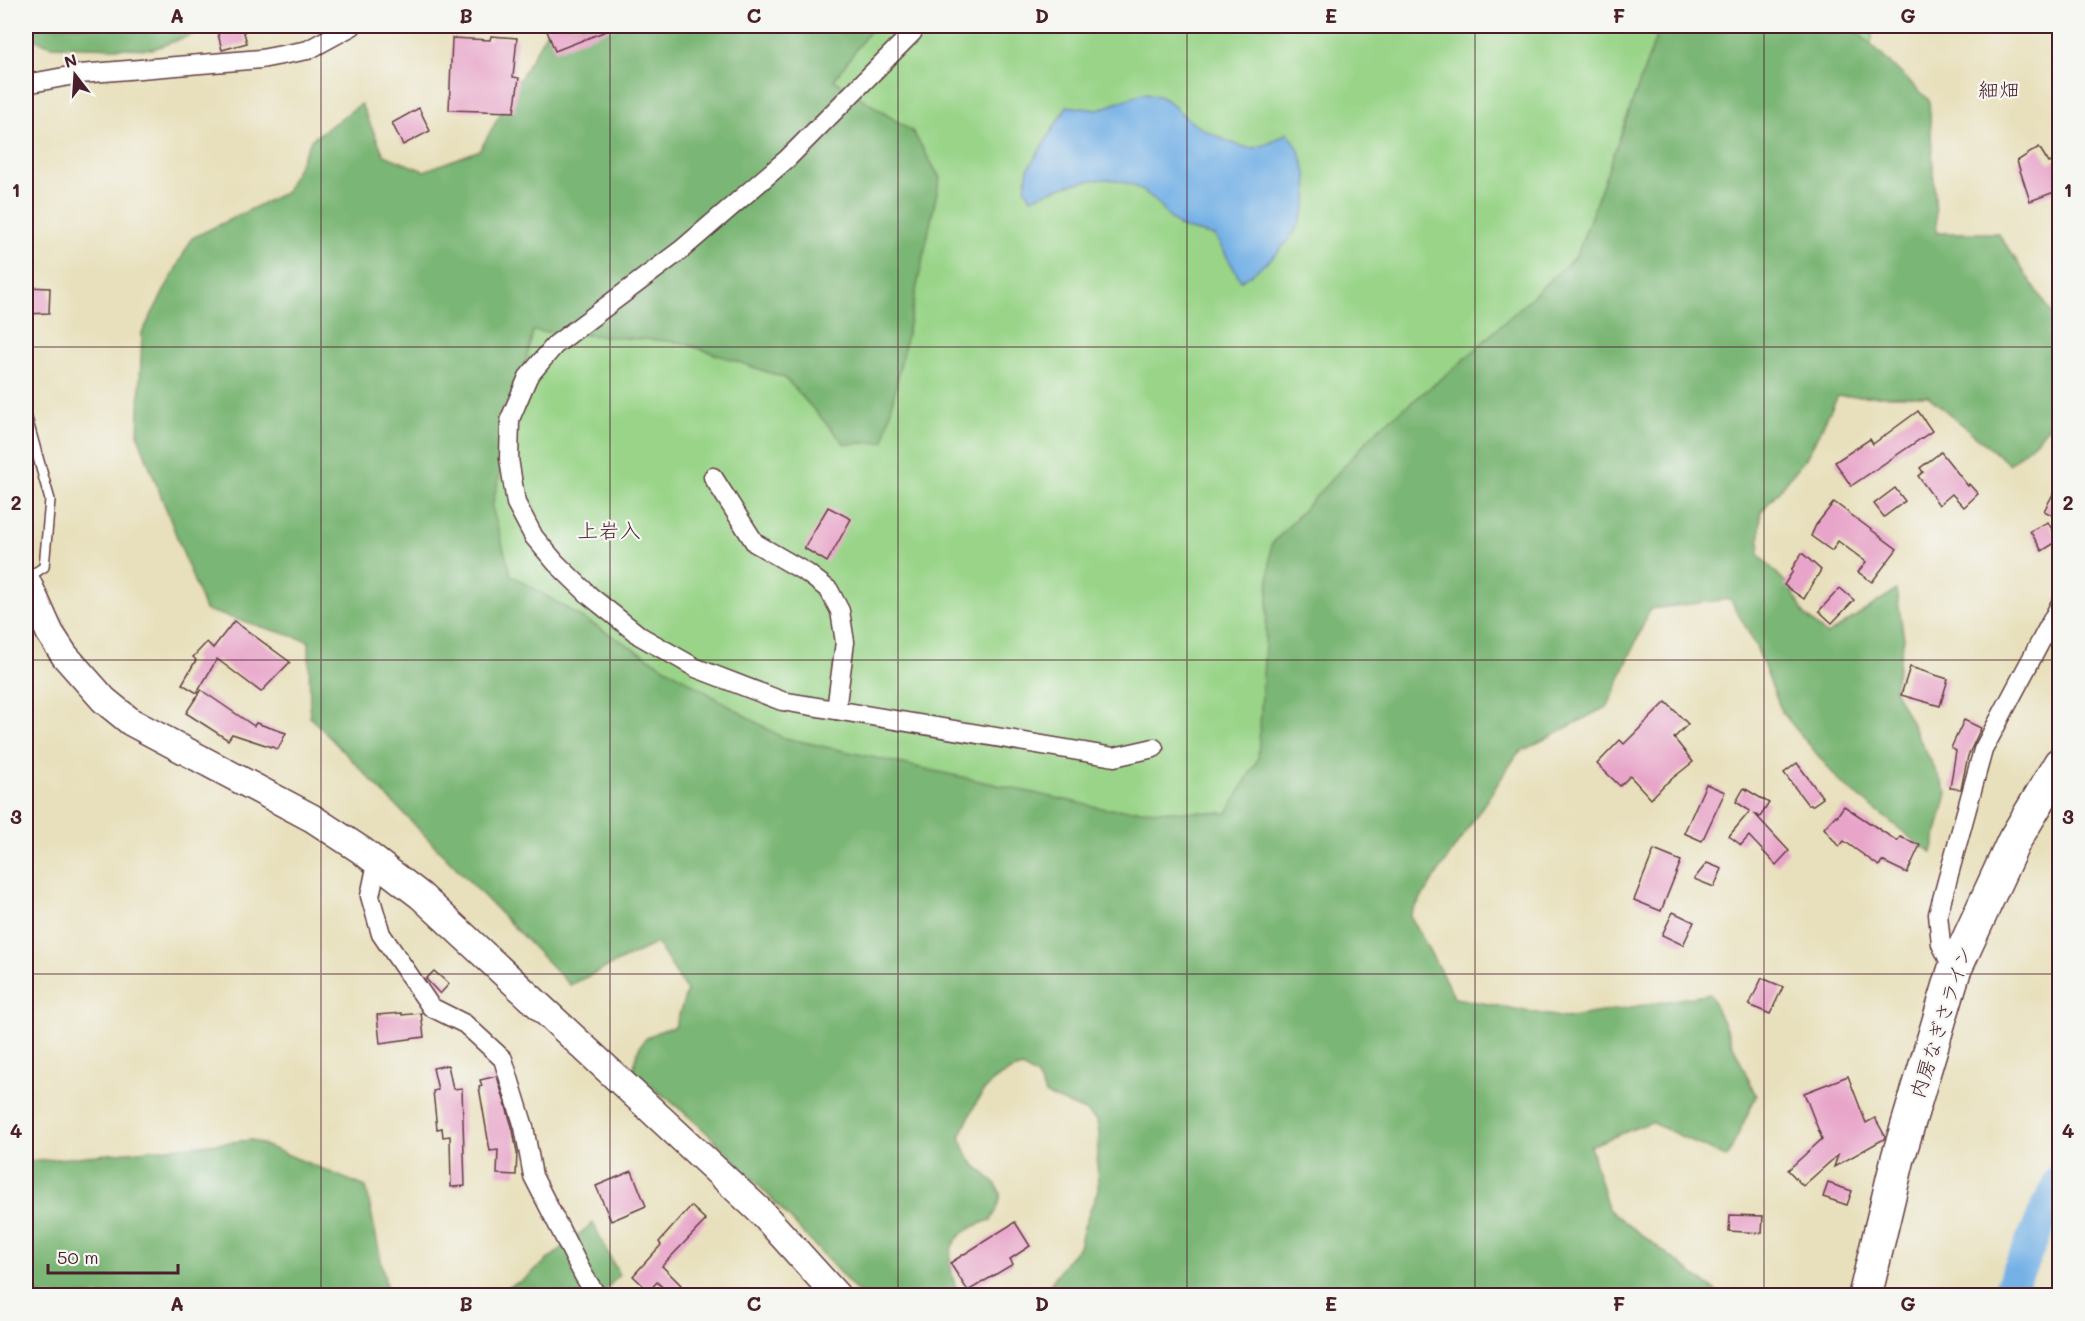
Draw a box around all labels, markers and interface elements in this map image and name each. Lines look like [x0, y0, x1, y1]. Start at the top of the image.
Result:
text: A [170, 2, 184, 28]
text: B [459, 2, 473, 28]
text: C [747, 2, 762, 28]
text: D [1035, 2, 1049, 28]
text: E [1325, 2, 1337, 28]
text: F [1613, 2, 1626, 28]
text: G [1900, 2, 1916, 28]
north arrow [45, 45, 105, 105]
text: N [62, 48, 79, 72]
district label: 細畑 [1978, 75, 2020, 102]
text: 1 [12, 176, 20, 202]
text: 1 [2064, 176, 2072, 202]
text: 2 [10, 489, 22, 515]
text: 2 [2062, 489, 2074, 515]
district label: 上岩入 [578, 516, 641, 543]
text: 3 [10, 803, 22, 829]
text: 3 [2062, 803, 2074, 829]
street label: 内房なぎさライン [1903, 942, 1977, 1101]
text: 4 [10, 1117, 23, 1143]
text: 4 [2062, 1117, 2075, 1143]
scale bar [48, 1237, 178, 1275]
text: 50 m [57, 1245, 99, 1269]
text: A [170, 1290, 184, 1316]
text: B [459, 1290, 473, 1316]
text: C [747, 1290, 762, 1316]
text: D [1035, 1290, 1049, 1316]
text: E [1325, 1290, 1337, 1316]
text: F [1613, 1290, 1626, 1316]
text: G [1900, 1290, 1916, 1316]

